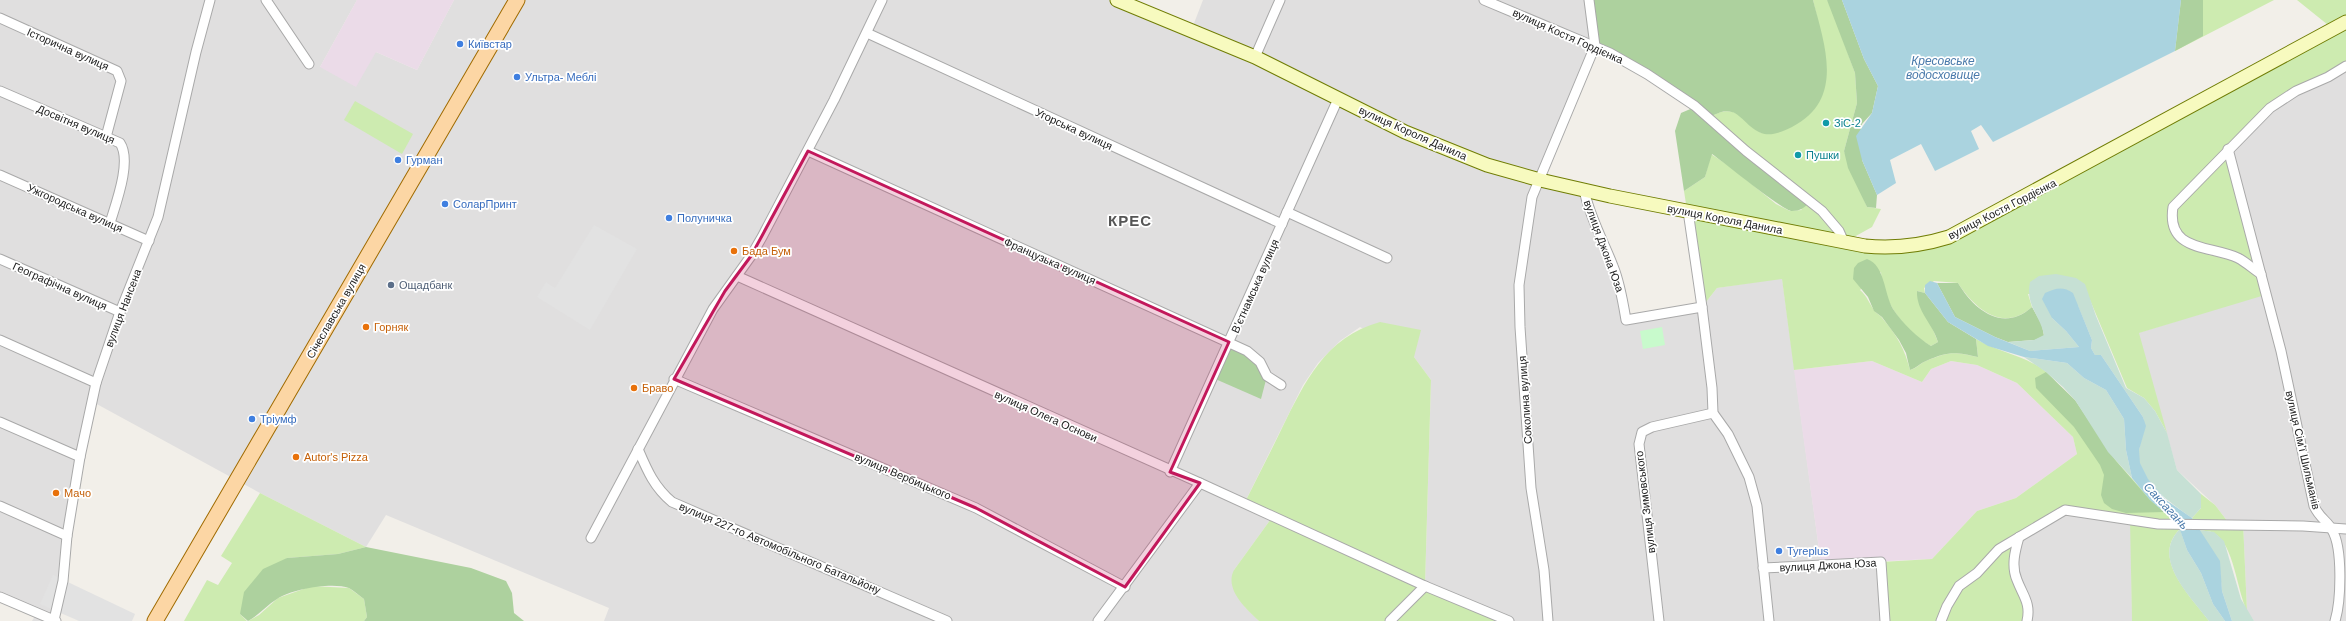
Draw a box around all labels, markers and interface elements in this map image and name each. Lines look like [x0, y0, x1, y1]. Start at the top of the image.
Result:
street label: вулиця Костя Гордієнка [1511, 6, 1626, 66]
street label: Історична вулиця [25, 26, 111, 72]
place label: Київстар [468, 38, 512, 50]
marker: Київстар [455, 39, 465, 49]
water label: Кресовське водосховище [1906, 54, 1980, 82]
place label: Ультра- Меблі [525, 71, 596, 83]
marker: Ультра- Меблі [512, 72, 522, 82]
street label: Досвітня вулиця [35, 102, 117, 146]
street label: вулиця Короля Данила [1357, 104, 1470, 163]
street label: Угорська вулиця [1034, 106, 1114, 152]
place label: ЗіС-2 [1834, 117, 1861, 129]
marker: ЗіС-2 [1821, 118, 1831, 128]
place label: Пушки [1806, 149, 1839, 161]
marker: Пушки [1793, 150, 1803, 160]
place label: Гурман [406, 154, 442, 166]
marker: Гурман [393, 155, 403, 165]
street label: вулиця Костя Гордієнка [1946, 176, 2059, 242]
street label: Ужгородська вулиця [25, 181, 125, 235]
place label: СоларПринт [453, 198, 517, 210]
street label: вулиця Джона Юза [1582, 198, 1627, 295]
marker: СоларПринт [440, 199, 450, 209]
street label: вулиця Короля Данила [1666, 202, 1784, 236]
place label: Полуничка [677, 212, 733, 224]
district label: КРЕС [1108, 212, 1152, 229]
marker: Полуничка [664, 213, 674, 223]
street label: Французька вулиця [1002, 235, 1098, 287]
street label: Вʼєтнамська вулиця [1229, 237, 1281, 335]
place label: Бада Бум [742, 245, 791, 257]
marker: Бада Бум [729, 246, 739, 256]
street label: Географічна вулиця [11, 260, 109, 312]
street label: Січеславська вулиця [304, 262, 368, 360]
street label: вулиця Нансена [103, 266, 144, 349]
place label: Ощадбанк [399, 279, 452, 291]
marker: Ощадбанк [386, 280, 396, 290]
place label: Горняк [374, 321, 408, 333]
marker: Горняк [361, 322, 371, 332]
street label: Соколина вулиця [1516, 355, 1534, 444]
place label: Браво [642, 382, 673, 394]
marker: Браво [629, 383, 639, 393]
street label: вулиця Олега Основи [993, 388, 1099, 444]
street label: вулиця Сімʼї Шильманів [2283, 389, 2323, 511]
place label: Тріумф [260, 413, 297, 425]
marker: Тріумф [247, 414, 257, 424]
street label: вулиця Вербицького [853, 450, 953, 502]
street label: вулиця Зимовського [1633, 450, 1657, 554]
place label: Autor's Pizza [304, 451, 369, 463]
marker: Autor's Pizza [291, 452, 301, 462]
water label: Саксагань [2141, 480, 2191, 532]
place label: Мачо [64, 487, 91, 499]
marker: Мачо [51, 488, 61, 498]
street label: вулиця 227-го Автомобільного Батальйону [678, 500, 883, 596]
place label: Tyreplus [1787, 545, 1829, 557]
marker: Tyreplus [1774, 546, 1784, 556]
street label: вулиця Джона Юза [1779, 556, 1878, 574]

